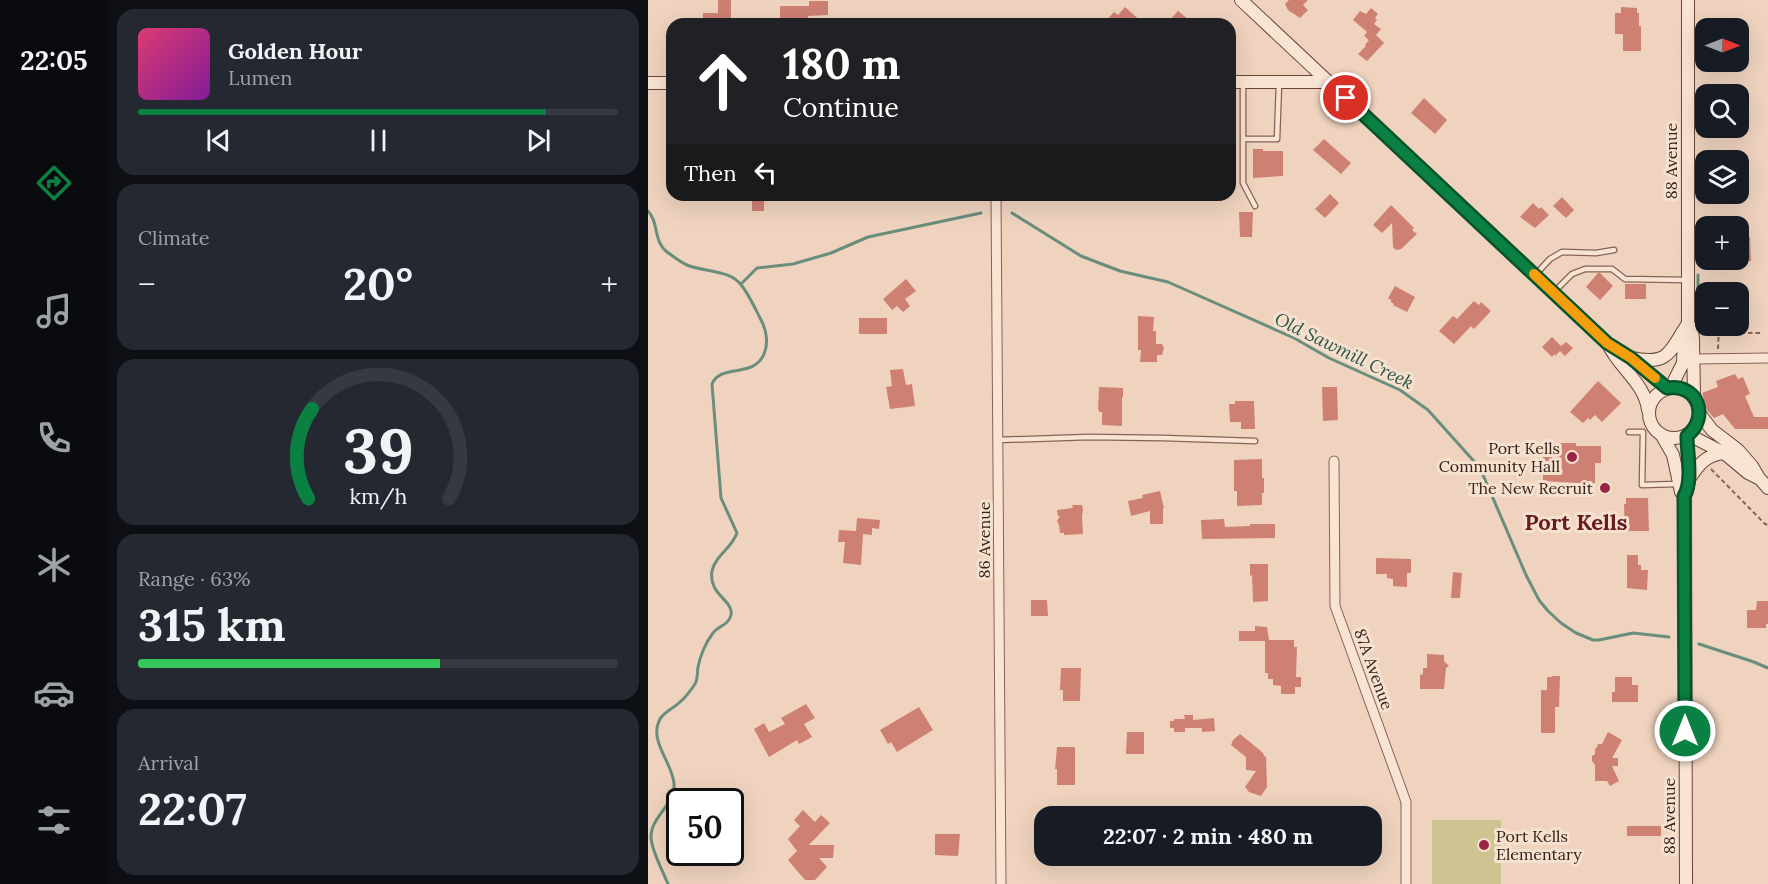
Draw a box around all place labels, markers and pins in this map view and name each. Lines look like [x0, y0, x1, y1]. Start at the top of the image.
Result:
pin [1320, 72, 1371, 123]
place label: Port Kells Community Hall [1439, 438, 1560, 476]
marker: Port Kells Community Hall [1565, 450, 1579, 464]
place label: The New Recruit [1468, 478, 1594, 498]
marker: The New Recruit [1598, 481, 1612, 495]
place label: Port Kells Elementary [1496, 826, 1582, 864]
marker: Port Kells Elementary [1477, 838, 1491, 852]

